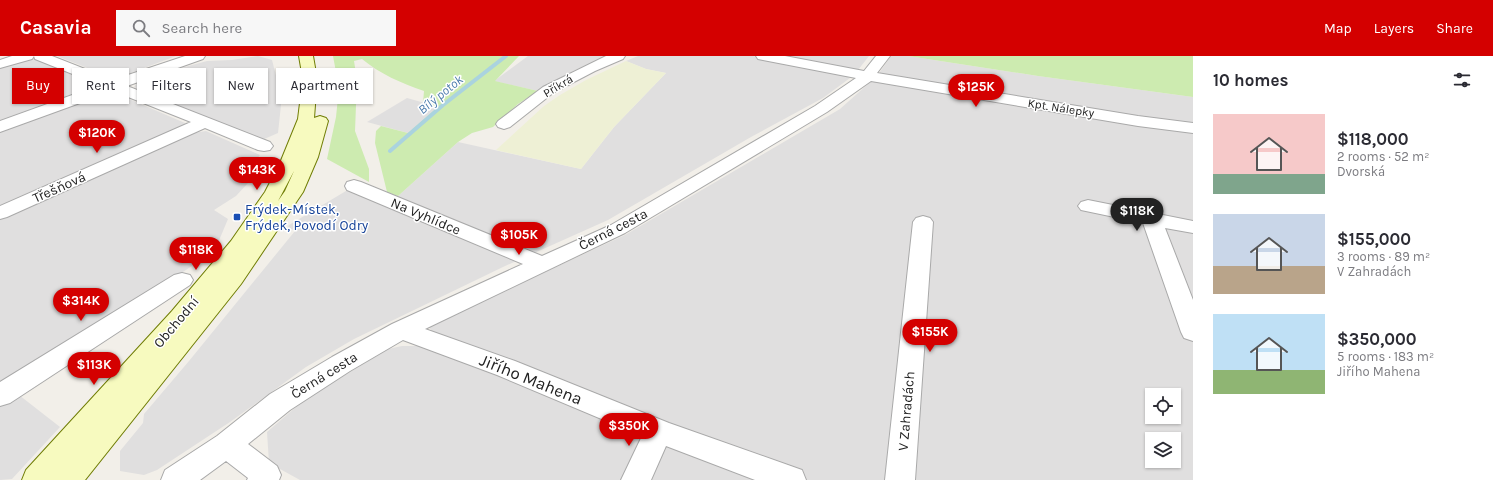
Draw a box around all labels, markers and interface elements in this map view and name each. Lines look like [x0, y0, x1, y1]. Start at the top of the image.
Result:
search box [116, 10, 396, 46]
text: Casavia [20, 17, 92, 39]
icon: search [130, 17, 152, 39]
text: Search here [162, 19, 242, 37]
text: Map [1324, 20, 1352, 37]
text: Layers [1374, 20, 1414, 37]
text: Share [1436, 20, 1473, 37]
chip: Buy [12, 68, 64, 104]
chip: Rent [72, 68, 129, 104]
chip: Filters [137, 68, 206, 104]
chip: New [214, 68, 268, 104]
chip: Apartment [276, 68, 373, 104]
icon: filters [1451, 69, 1473, 91]
text: 10 homes [1213, 70, 1288, 90]
water label: Bílý potok [415, 72, 466, 117]
street label: Příkrá [541, 72, 575, 100]
pin: $125K [948, 74, 1004, 108]
text: $125K [957, 79, 995, 94]
street label: Kpt. Nálepky [1027, 96, 1096, 120]
pin: $120K [69, 120, 125, 154]
text: $120K [78, 125, 116, 140]
text: $118,000 [1337, 129, 1408, 149]
icon: home [1245, 130, 1293, 178]
text: 2 rooms · 52 m² [1337, 149, 1429, 164]
pin: $143K [229, 157, 285, 191]
text: $143K [238, 162, 276, 177]
text: Dvorská [1337, 164, 1385, 179]
street label: Třešňová [30, 168, 88, 207]
street label: Na Vyhlídce [388, 194, 463, 239]
pin: $118K [1109, 198, 1165, 232]
place label: Frýdek-Místek, Frýdek, Povodí Odry [245, 201, 369, 234]
text: $118K [1119, 203, 1155, 218]
street label: Černá cesta [576, 205, 651, 254]
marker: Frýdek-Místek, Frýdek, Povodí Odry [232, 212, 242, 222]
pin: $105K [491, 222, 547, 256]
text: $105K [500, 227, 538, 242]
text: $155,000 [1337, 229, 1411, 249]
icon: home [1245, 230, 1293, 278]
pin: $118K [168, 237, 224, 271]
text: $118K [178, 242, 214, 257]
text: 3 rooms · 89 m² [1337, 249, 1430, 264]
text: V Zahradách [1337, 264, 1411, 279]
pin: $314K [53, 288, 109, 322]
text: $314K [62, 293, 100, 308]
street label: Obchodní [150, 293, 203, 351]
pin: $155K [902, 319, 958, 353]
text: $155K [911, 324, 949, 339]
text: $350,000 [1337, 329, 1417, 349]
icon: home [1245, 330, 1293, 378]
street label: Černá cesta [288, 348, 361, 403]
street label: Jiřího Mahena [477, 349, 585, 409]
text: 5 rooms · 183 m² [1337, 349, 1434, 364]
pin: $113K [66, 352, 122, 386]
text: $113K [77, 357, 111, 372]
text: Jiřího Mahena [1337, 364, 1420, 379]
street label: V Zahradách [895, 370, 918, 452]
map controls [1145, 388, 1181, 468]
button: locate [1145, 388, 1181, 424]
pin: $350K [601, 413, 657, 447]
text: $350K [608, 418, 650, 433]
button: layers [1145, 432, 1181, 468]

